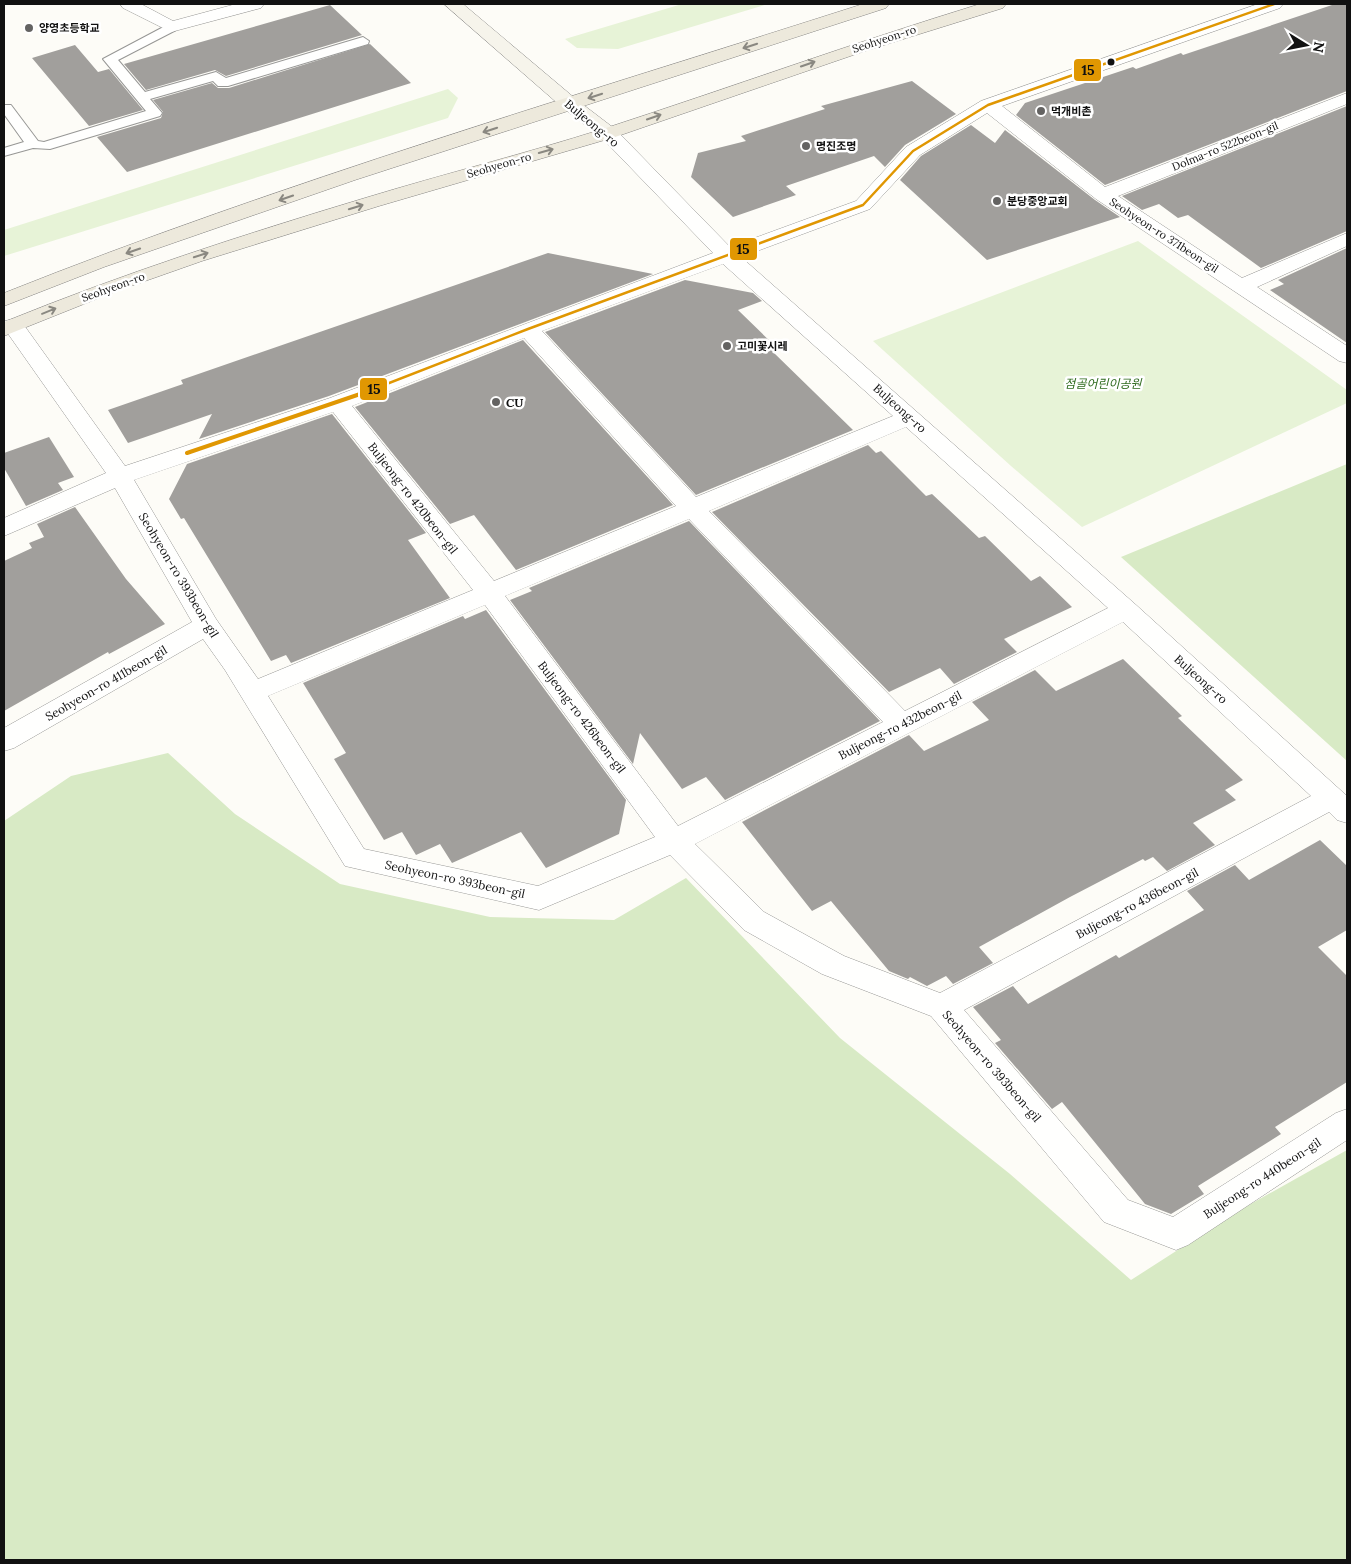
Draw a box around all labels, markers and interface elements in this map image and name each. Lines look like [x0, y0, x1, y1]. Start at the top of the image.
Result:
north arrow [1281, 20, 1331, 70]
place label: 양영초등학교 [39, 21, 100, 35]
marker: 양영초등학교 [23, 22, 35, 34]
street label: Seohyeon-ro [850, 22, 918, 56]
text: N [1309, 40, 1329, 54]
one-way arrow [742, 41, 758, 51]
unlabelled marker [1106, 57, 1116, 67]
line badge: 15 [1073, 58, 1102, 82]
one-way arrow [799, 59, 815, 69]
text: 15 [1081, 61, 1095, 79]
one-way arrow [588, 91, 604, 101]
street label: Buljeong-ro [562, 96, 622, 150]
place label: 먹개비촌 [1051, 104, 1091, 118]
marker: 먹개비촌 [1035, 105, 1047, 117]
one-way arrow [646, 112, 661, 121]
street label: Dolma-ro 522beon-gil [1170, 118, 1280, 174]
one-way arrow [483, 126, 499, 135]
place label: 명진조명 [816, 139, 856, 153]
marker: 명진조명 [800, 140, 812, 152]
one-way arrow [538, 145, 554, 155]
street label: Seohyeon-ro [465, 149, 533, 181]
one-way arrow [279, 194, 294, 203]
place label: 분당중앙교회 [1007, 194, 1068, 208]
street label: Seohyeon-ro 371beon-gil [1107, 194, 1221, 276]
marker: 분당중앙교회 [991, 195, 1003, 207]
one-way arrow [348, 201, 364, 211]
line badge: 15 [729, 237, 758, 261]
text: 15 [736, 240, 750, 258]
one-way arrow [125, 247, 141, 256]
one-way arrow [193, 250, 209, 259]
street label: Seohyeon-ro [79, 269, 147, 305]
one-way arrow [41, 306, 56, 316]
place label: 고미꽃시레 [737, 339, 788, 353]
marker: 고미꽃시레 [721, 340, 733, 352]
park label: 점골어린이공원 [1064, 376, 1143, 391]
line badge: 15 [359, 377, 388, 401]
text: 15 [367, 380, 381, 398]
street label: Buljeong-ro [870, 380, 930, 436]
place label: CU [506, 395, 523, 410]
marker: CU [490, 396, 502, 408]
street label: Buljeong-ro 420beon-gil [365, 439, 461, 557]
street label: Seohyeon-ro 393beon-gil [136, 510, 222, 640]
street label: Seohyeon-ro 411beon-gil [43, 642, 169, 724]
street label: Buljeong-ro [1171, 651, 1231, 707]
street label: Buljeong-ro 426beon-gil [535, 658, 629, 776]
street label: Buljeong-ro 432beon-gil [836, 687, 964, 763]
street label: Seohyeon-ro 393beon-gil [384, 857, 526, 901]
street label: Buljeong-ro 436beon-gil [1073, 864, 1201, 942]
street label: Seohyeon-ro 393beon-gil [939, 1007, 1045, 1125]
street label: Buljeong-ro 440beon-gil [1200, 1134, 1324, 1222]

